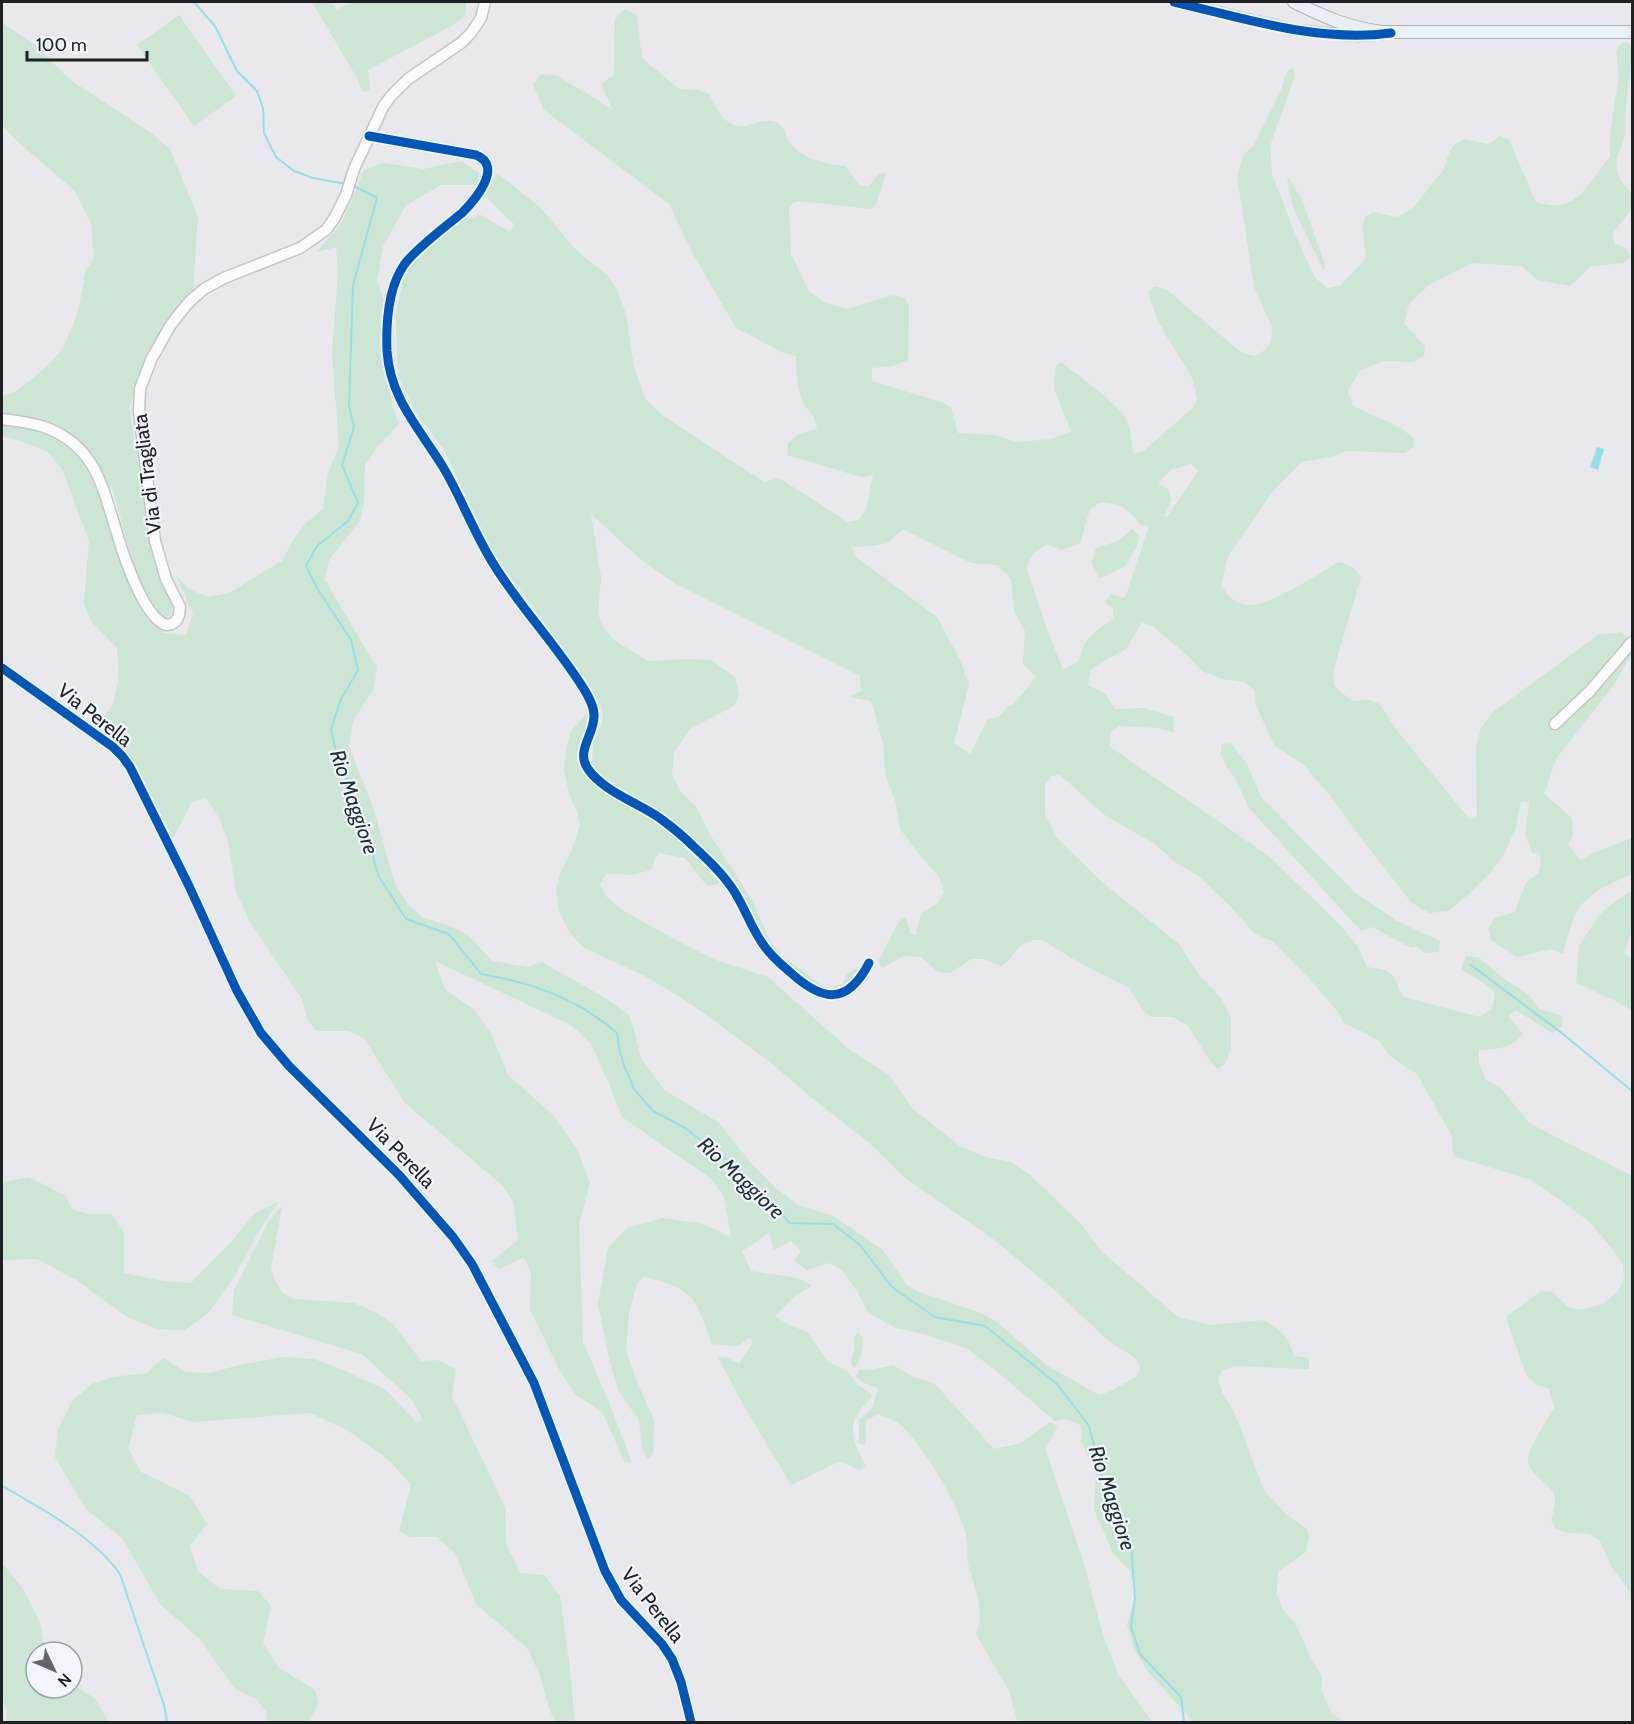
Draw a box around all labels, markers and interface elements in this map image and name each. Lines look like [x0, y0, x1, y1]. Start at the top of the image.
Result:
scale bar [27, 24, 147, 62]
text: 100 m [36, 34, 87, 56]
street label: Via di Tragliata [128, 412, 166, 535]
street label: Via Perella [53, 678, 137, 752]
water label: Rio Maggiore [325, 746, 384, 858]
street label: Via Perella [362, 1113, 441, 1193]
water label: Rio Maggiore [693, 1131, 790, 1224]
water label: Rio Maggiore [1084, 1442, 1141, 1554]
street label: Via Perella [616, 1563, 690, 1647]
north arrow [24, 1640, 84, 1700]
text: N [54, 1669, 75, 1691]

